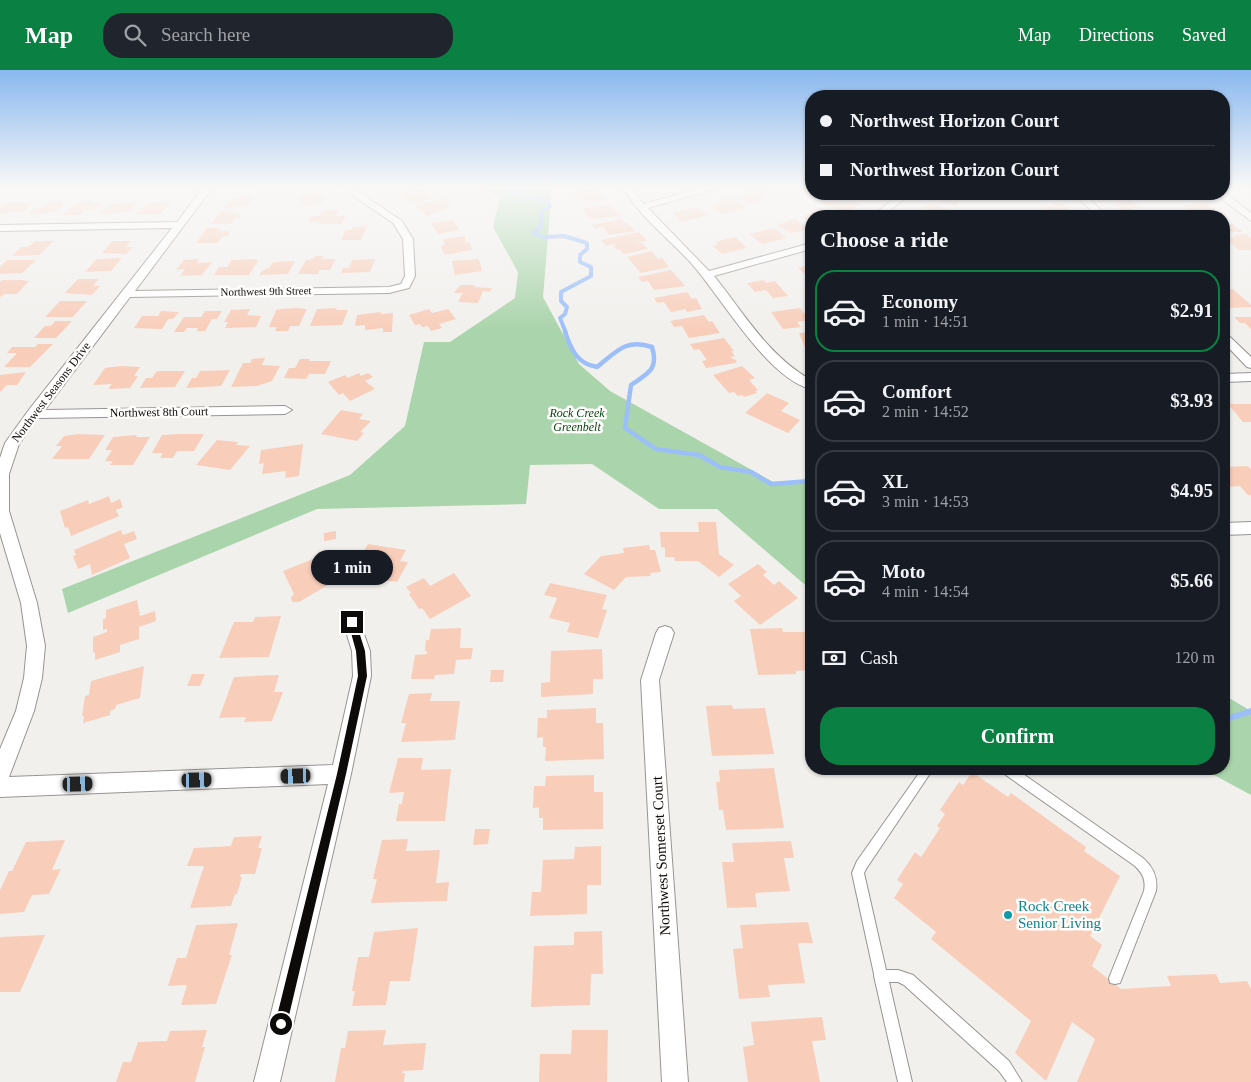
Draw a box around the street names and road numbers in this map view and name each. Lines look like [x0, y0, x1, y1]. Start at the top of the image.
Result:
street label: Northwest 9th Street [220, 284, 312, 298]
street label: Northwest Seasons Drive [9, 339, 93, 445]
street label: Northwest 8th Court [110, 404, 209, 420]
street label: Northwest Somerset Court [649, 775, 673, 936]

